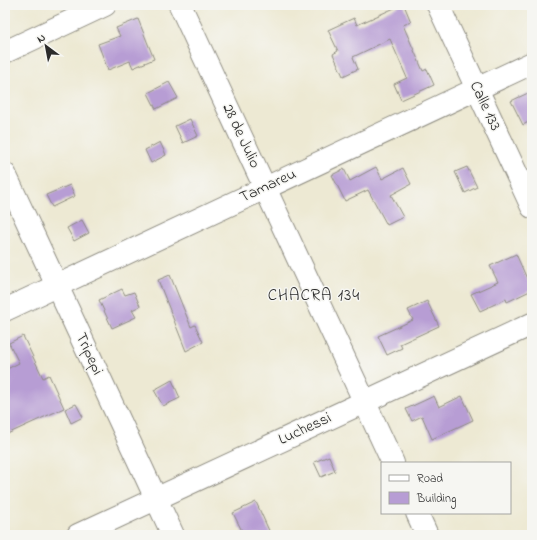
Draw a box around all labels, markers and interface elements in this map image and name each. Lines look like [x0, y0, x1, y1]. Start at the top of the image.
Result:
north arrow [26, 26, 66, 66]
text: N [34, 30, 49, 47]
street label: Calle 133 [463, 77, 507, 135]
street label: 28 de Julio [216, 100, 266, 172]
street label: Tamareu [236, 162, 300, 210]
district label: CHACRA 134 [268, 283, 360, 308]
street label: Tripepi [69, 329, 109, 379]
street label: Luchessi [275, 406, 336, 452]
legend [381, 462, 511, 514]
text: Road [417, 470, 443, 488]
text: Building [416, 490, 456, 509]

